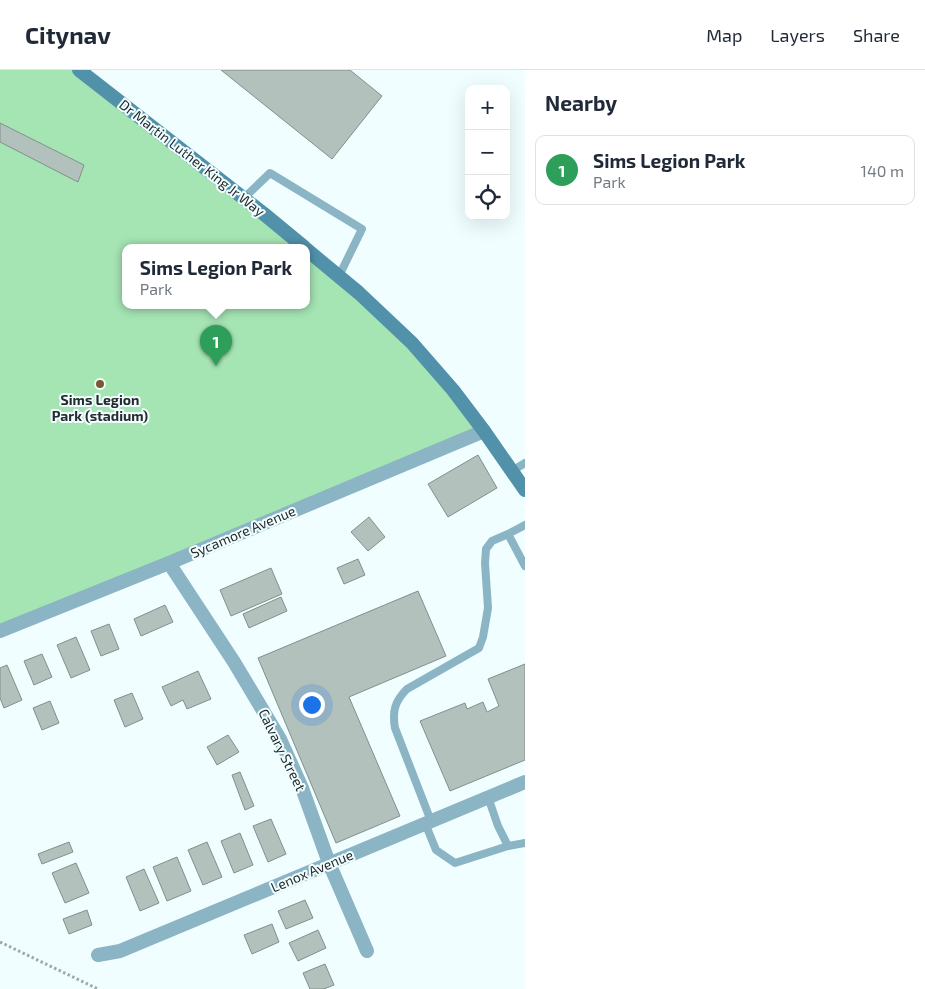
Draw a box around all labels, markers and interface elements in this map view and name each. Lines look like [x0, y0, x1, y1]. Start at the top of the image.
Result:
text: Citynav [25, 20, 111, 49]
text: Map [706, 24, 742, 46]
text: Layers [770, 24, 825, 46]
text: Share [853, 24, 900, 46]
map controls [465, 85, 510, 220]
button: + [465, 85, 510, 130]
text: Nearby [545, 90, 617, 115]
street label: Dr Martin Luther King Jr Way [116, 96, 269, 220]
button: − [465, 130, 510, 175]
text: Sims Legion Park [593, 149, 745, 172]
text: 1 [559, 161, 565, 180]
text: 140 m [861, 161, 904, 180]
text: Park [593, 172, 626, 191]
button: locate [465, 175, 510, 220]
popup [122, 244, 310, 309]
text: Sims Legion Park [140, 256, 292, 279]
text: Park [140, 279, 173, 298]
pin: 1 [200, 325, 232, 366]
marker: Sims Legion Park (stadium) [94, 378, 106, 390]
place label: Sims Legion Park (stadium) [52, 391, 148, 424]
street label: Sycamore Avenue [188, 502, 298, 561]
your location [299, 692, 325, 718]
street label: Calvary Street [255, 706, 310, 794]
street label: Lenox Avenue [268, 846, 355, 896]

